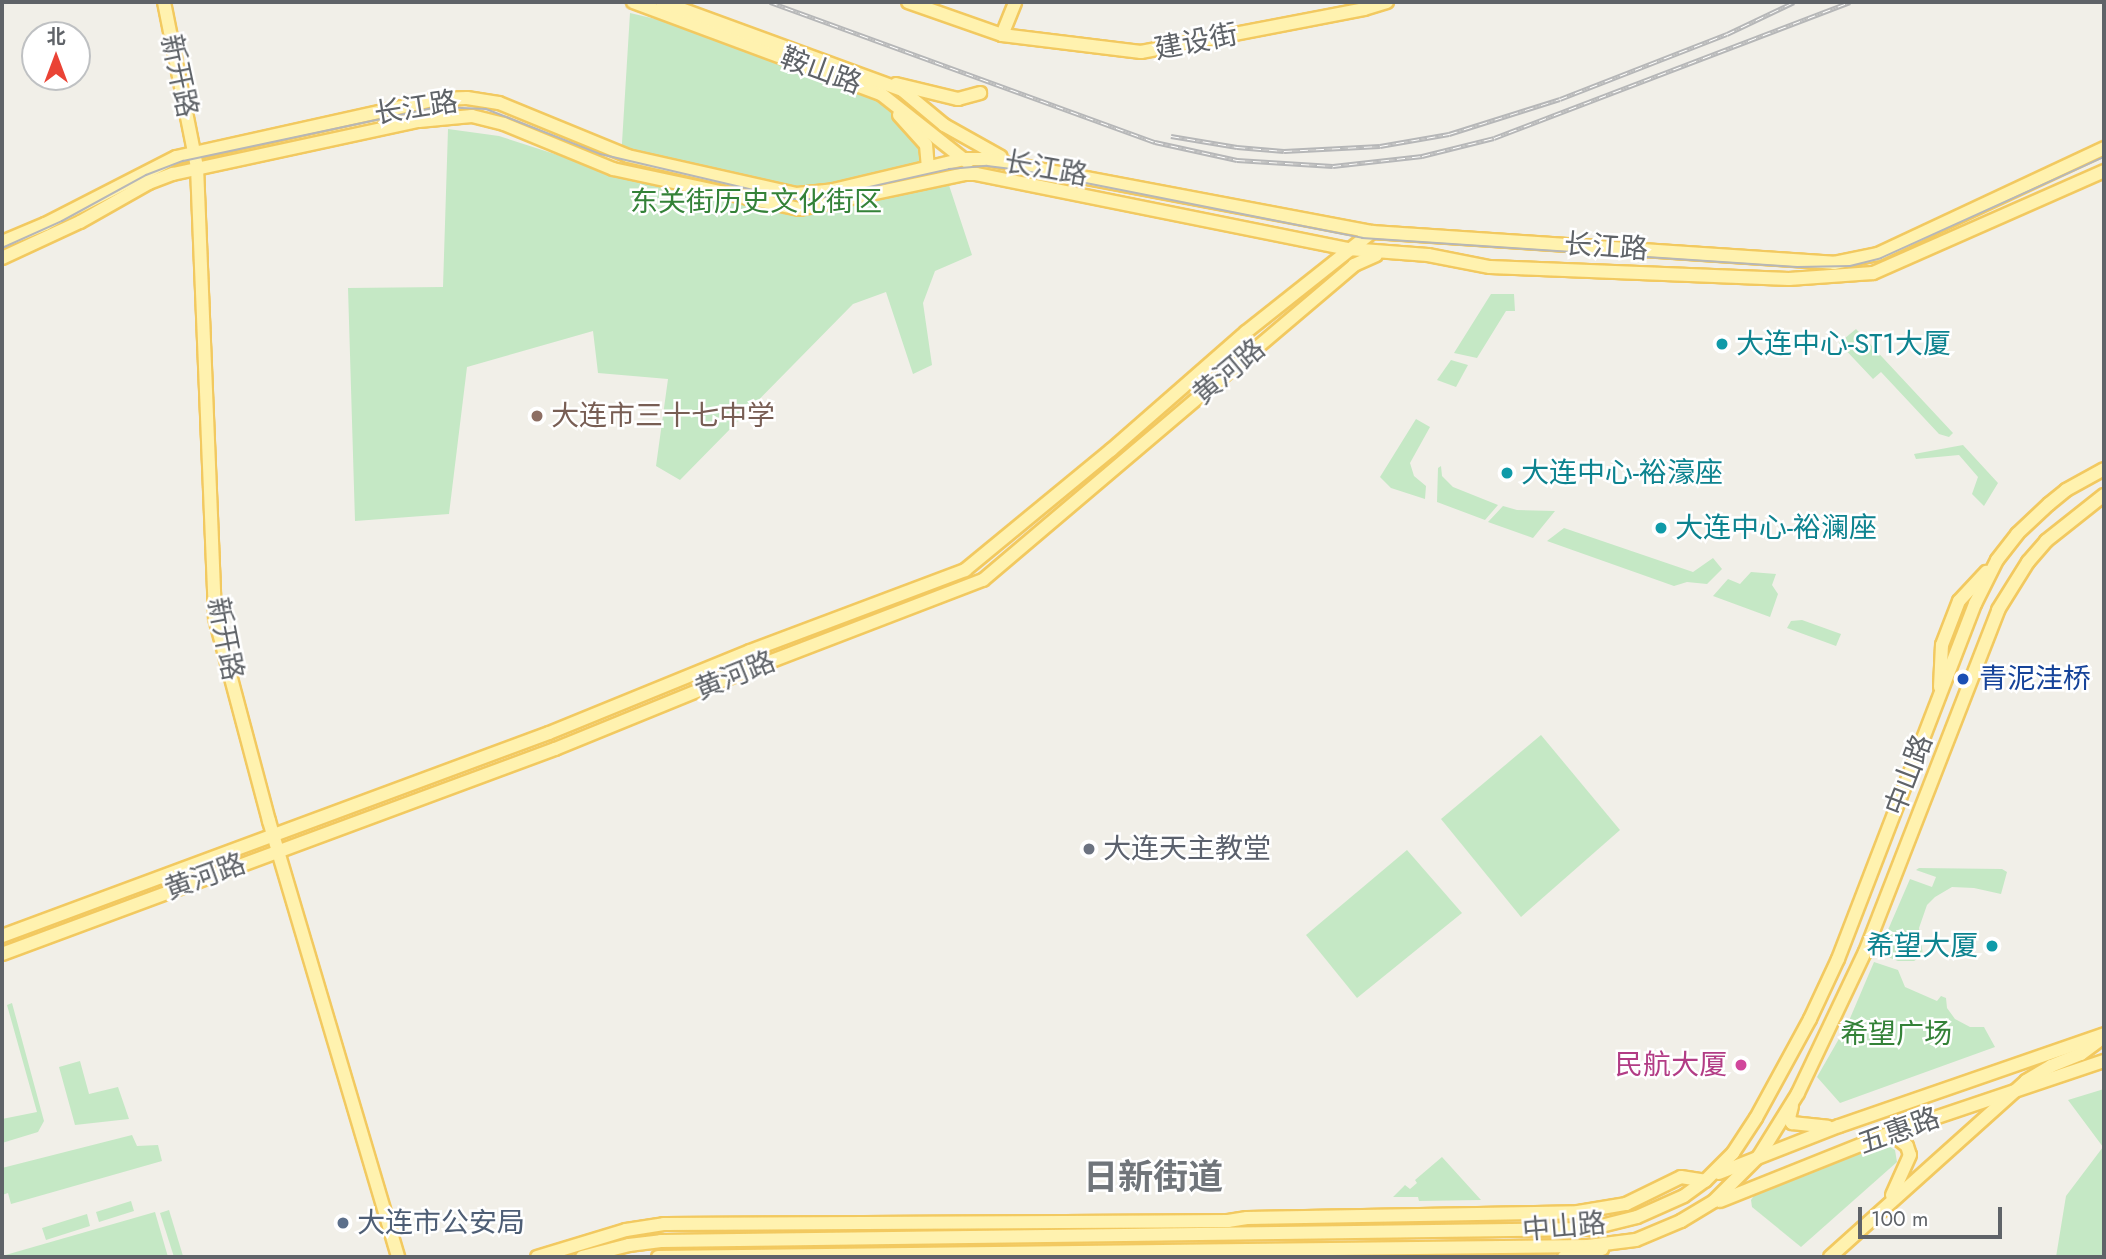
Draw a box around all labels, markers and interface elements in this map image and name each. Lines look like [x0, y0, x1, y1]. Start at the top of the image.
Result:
street label: 建设街 [1152, 17, 1240, 67]
north arrow [21, 21, 91, 91]
text: 北 [46, 23, 66, 50]
street label: 新开路 [154, 31, 204, 121]
street label: 鞍山路 [776, 41, 866, 101]
street label: 长江路 [372, 85, 460, 131]
street label: 长江路 [1002, 145, 1090, 193]
park label: 东关街历史文化街区 [630, 185, 882, 219]
street label: 长江路 [1563, 227, 1649, 267]
place label: 大连中心-ST1大厦 [1736, 327, 1951, 361]
street label: 黄河路 [1186, 332, 1272, 412]
marker: 大连中心-ST1大厦 [1714, 336, 1730, 352]
place label: 大连市三十七中学 [551, 399, 775, 433]
marker: 大连市三十七中学 [529, 408, 545, 424]
place label: 大连中心-裕濠座 [1521, 456, 1723, 490]
marker: 大连中心-裕濠座 [1499, 465, 1515, 481]
place label: 大连中心-裕澜座 [1675, 511, 1877, 545]
marker: 大连中心-裕澜座 [1653, 520, 1669, 536]
street label: 新开路 [200, 595, 250, 683]
street label: 黄河路 [690, 645, 780, 707]
place label: 青泥洼桥 [1979, 662, 2091, 696]
marker: 青泥洼桥 [1953, 669, 1973, 689]
street label: 中山路 [1878, 730, 1940, 820]
place label: 大连天主教堂 [1103, 832, 1271, 866]
marker: 大连天主教堂 [1081, 841, 1097, 857]
street label: 黄河路 [160, 847, 250, 907]
place label: 希望大厦 [1866, 929, 1978, 963]
marker: 希望大厦 [1984, 938, 2000, 954]
park label: 希望广场 [1840, 1017, 1952, 1051]
place label: 民航大厦 [1615, 1048, 1727, 1082]
marker: 民航大厦 [1733, 1057, 1749, 1073]
street label: 五惠路 [1854, 1101, 1944, 1161]
district label: 日新街道 [1083, 1156, 1223, 1198]
scale bar [1861, 1192, 2004, 1236]
text: 100 m [1871, 1204, 1928, 1234]
place label: 大连市公安局 [357, 1206, 525, 1240]
street label: 中山路 [1521, 1207, 1607, 1247]
marker: 大连市公安局 [335, 1215, 351, 1231]

